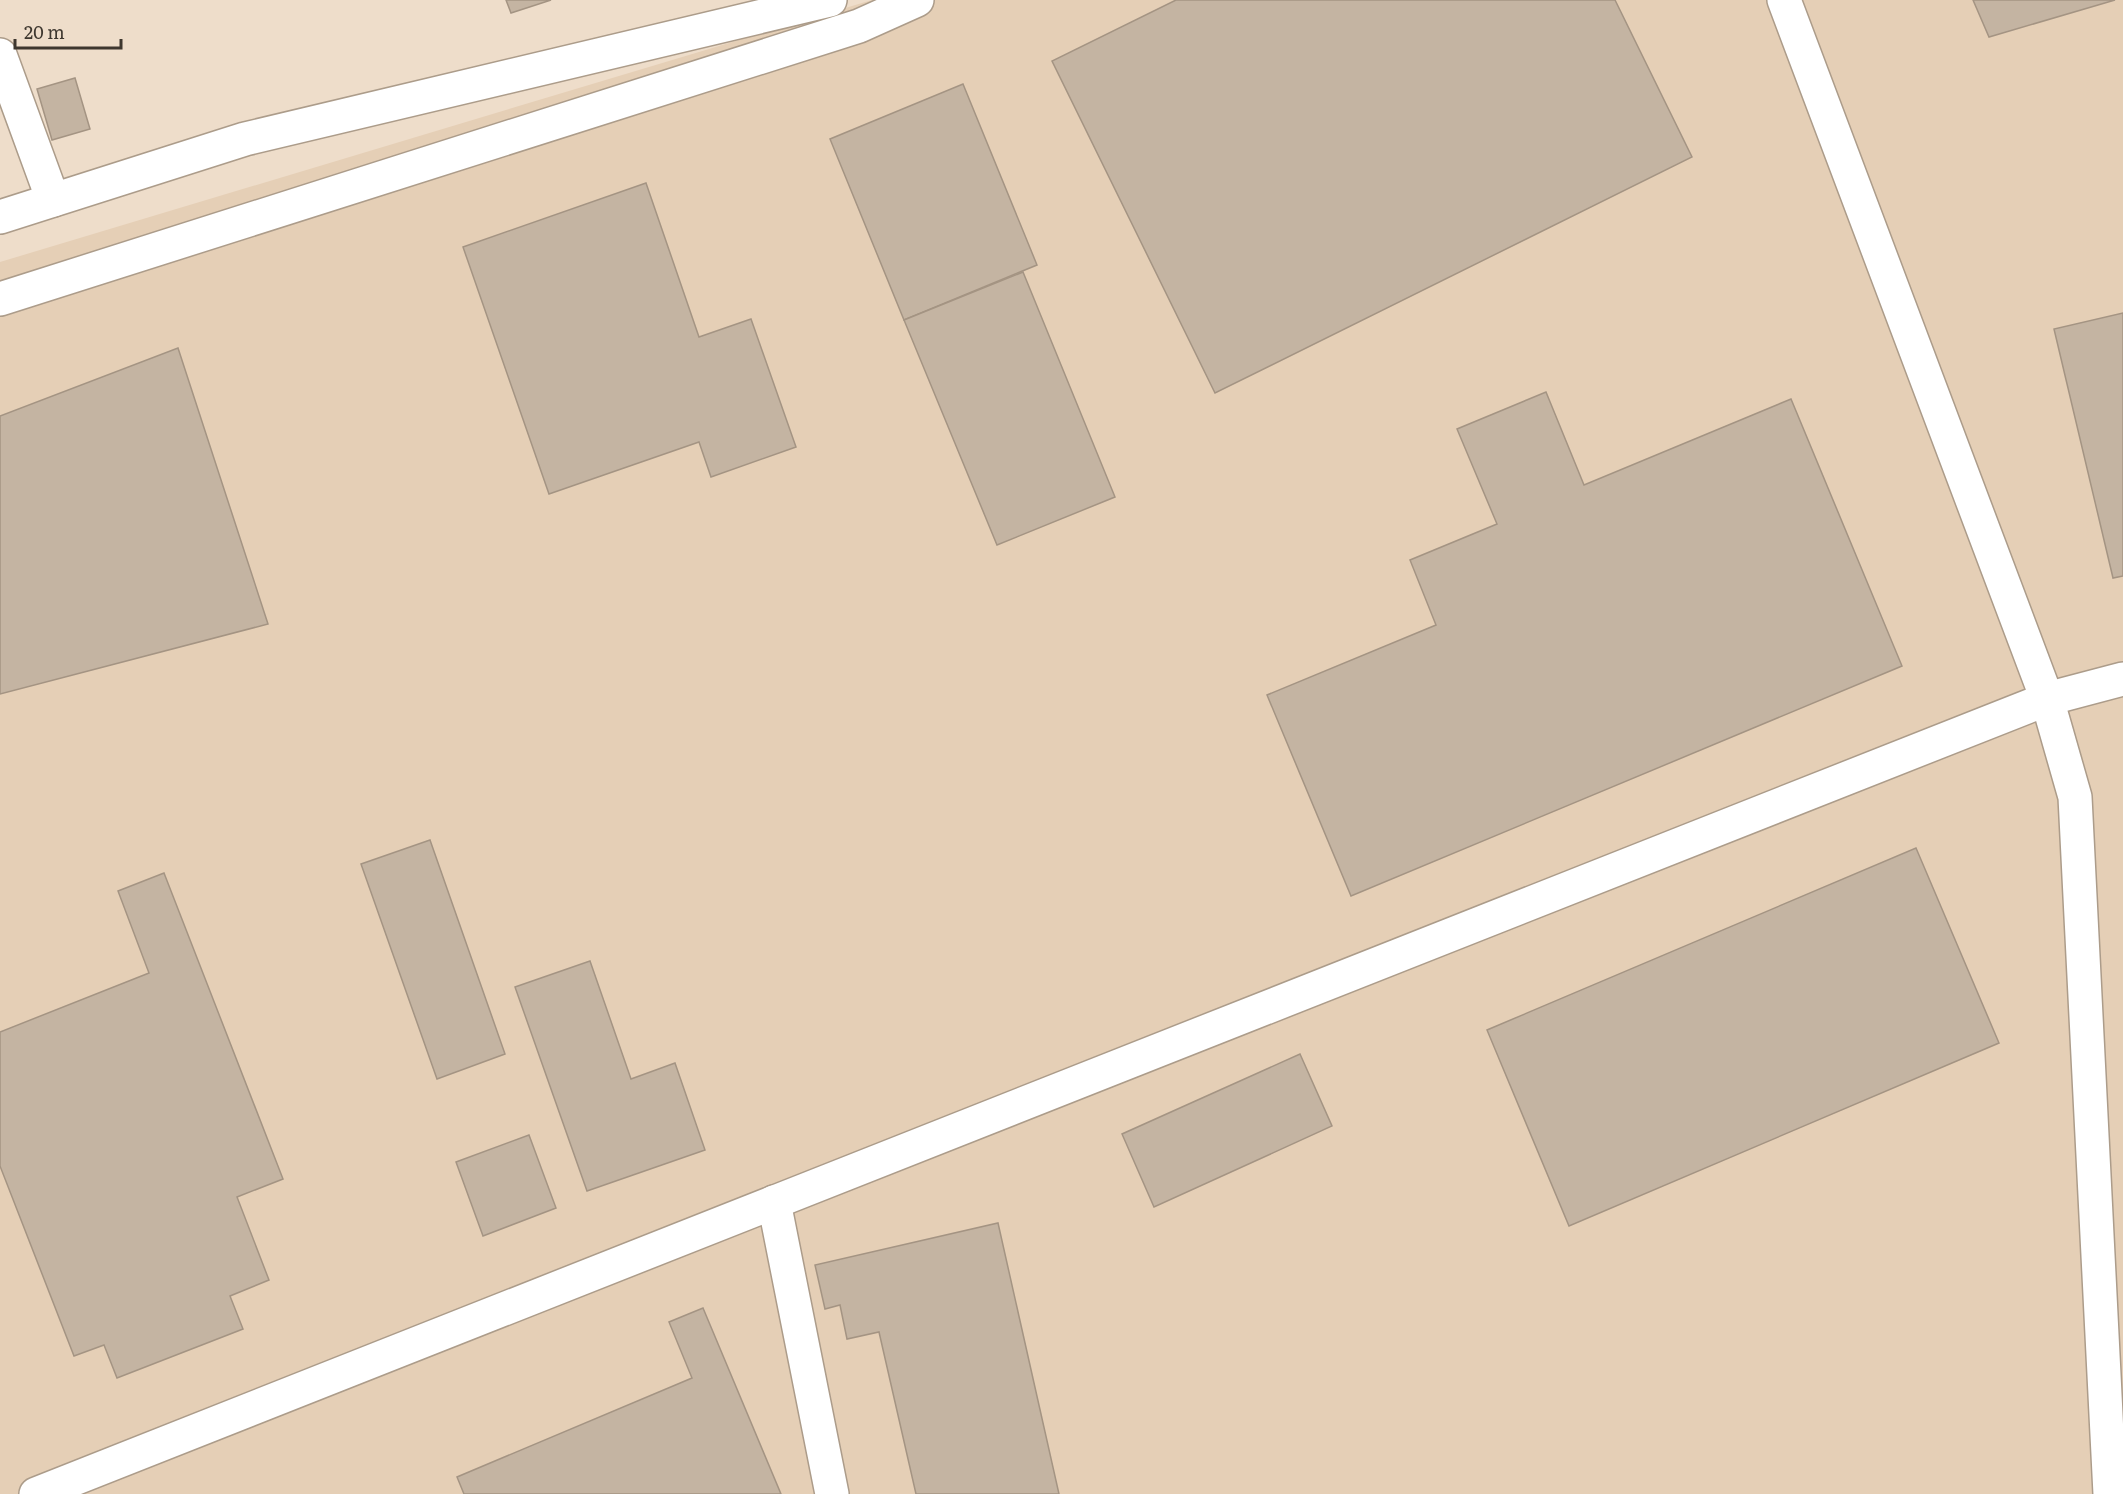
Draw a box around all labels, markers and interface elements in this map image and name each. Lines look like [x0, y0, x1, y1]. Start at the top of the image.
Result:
scale bar [15, 12, 122, 50]
text: 20 m [24, 18, 65, 45]

